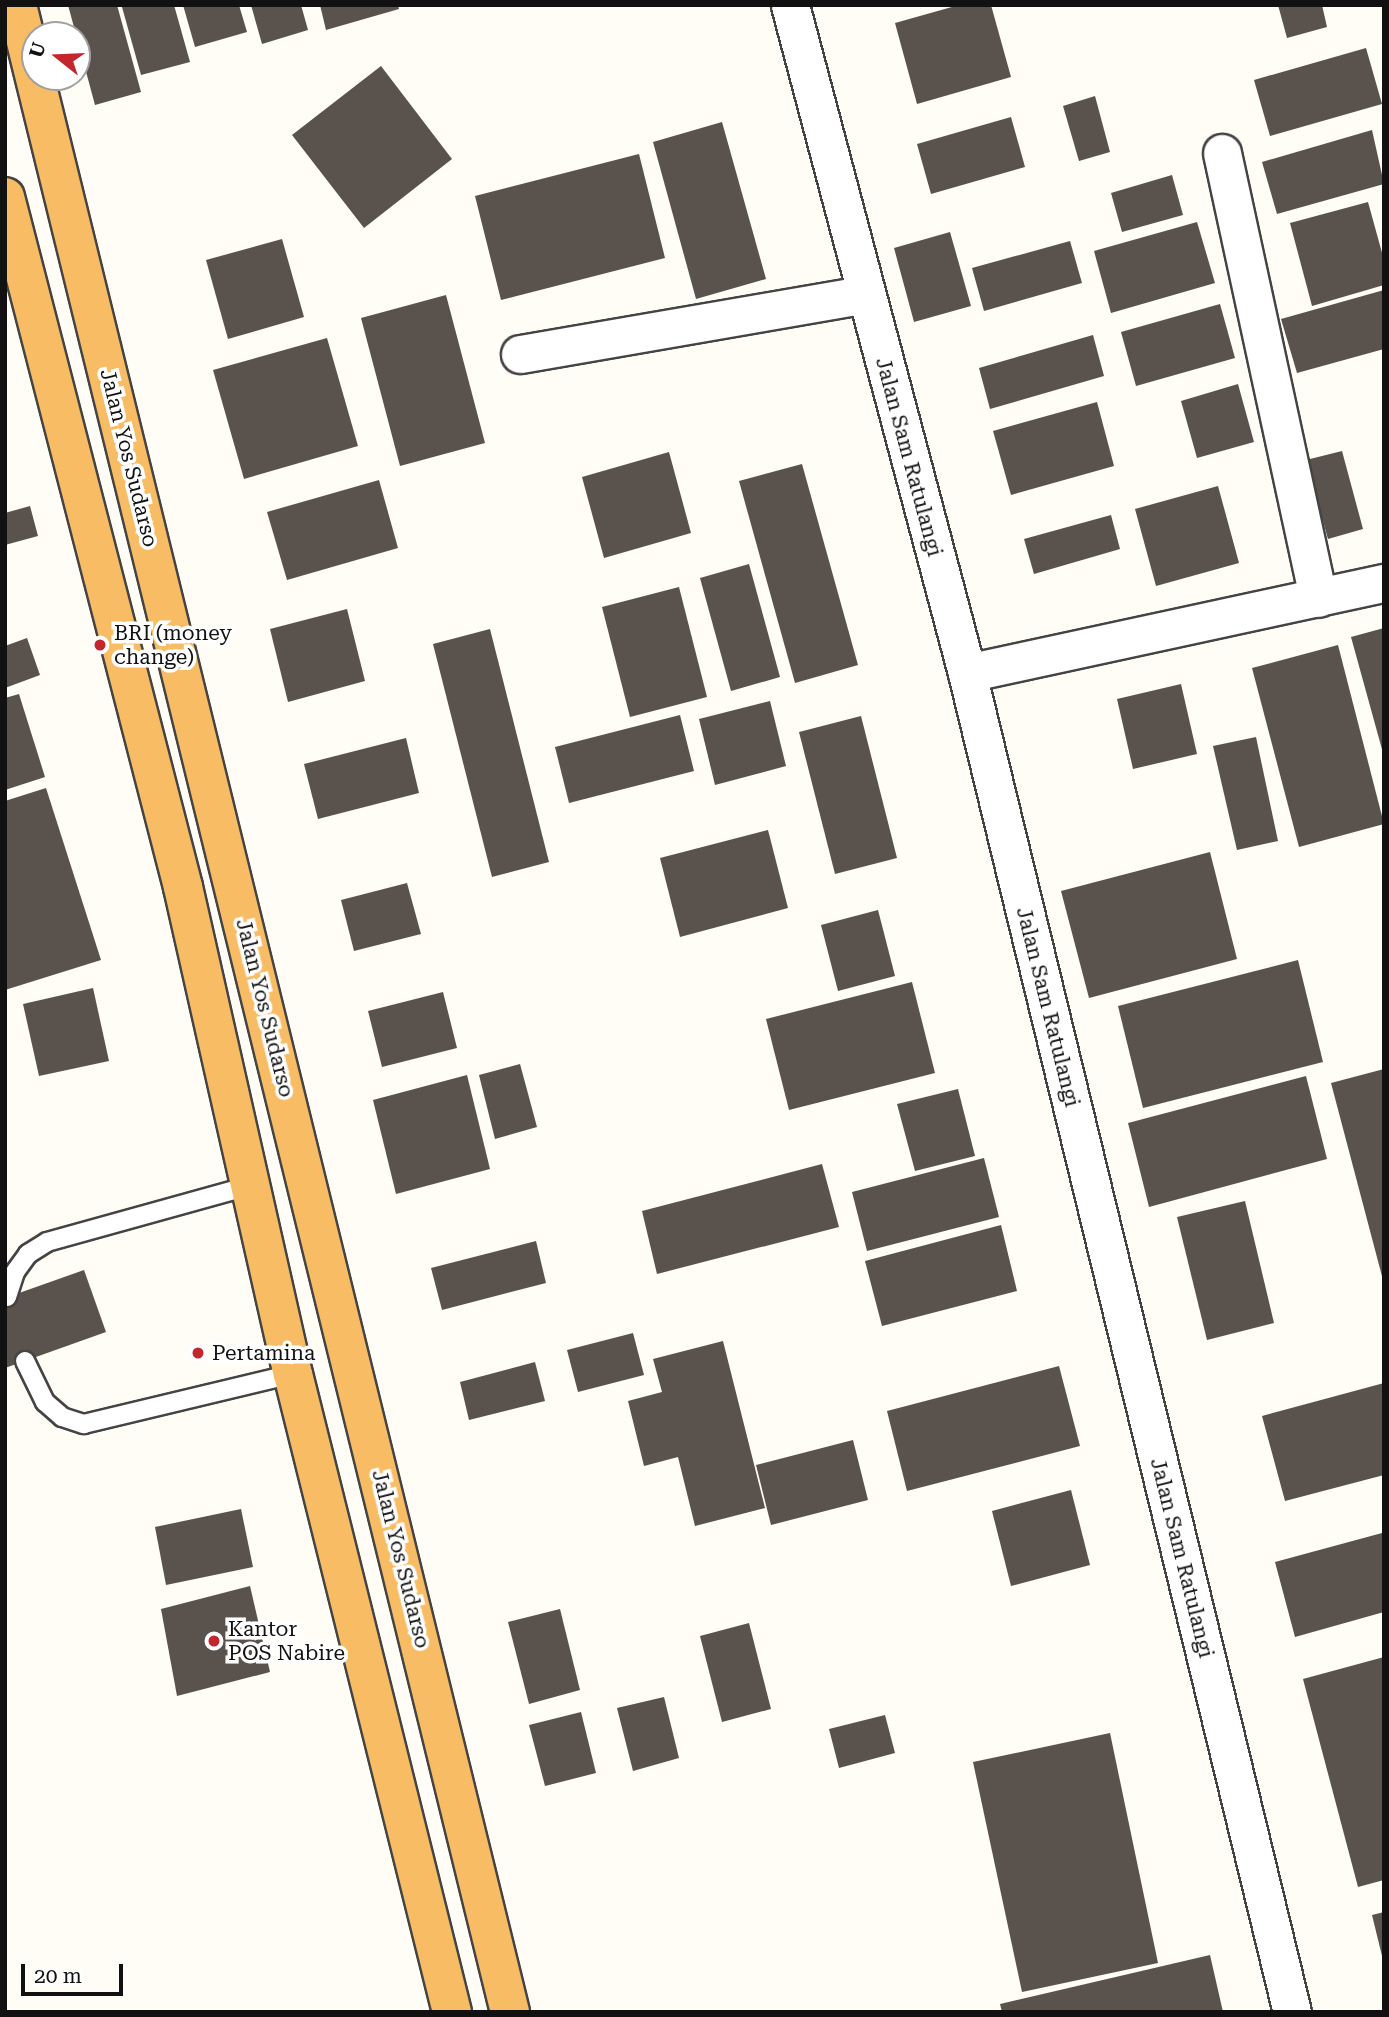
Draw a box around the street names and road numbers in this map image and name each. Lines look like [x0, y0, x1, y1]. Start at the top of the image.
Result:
street label: Jalan Sam Ratulangi [870, 355, 948, 559]
street label: Jalan Yos Sudarso [95, 366, 163, 550]
street label: Jalan Sam Ratulangi [1011, 904, 1085, 1110]
street label: Jalan Yos Sudarso [231, 916, 299, 1100]
street label: Jalan Sam Ratulangi [1145, 1455, 1219, 1661]
street label: Jalan Yos Sudarso [367, 1467, 435, 1651]

